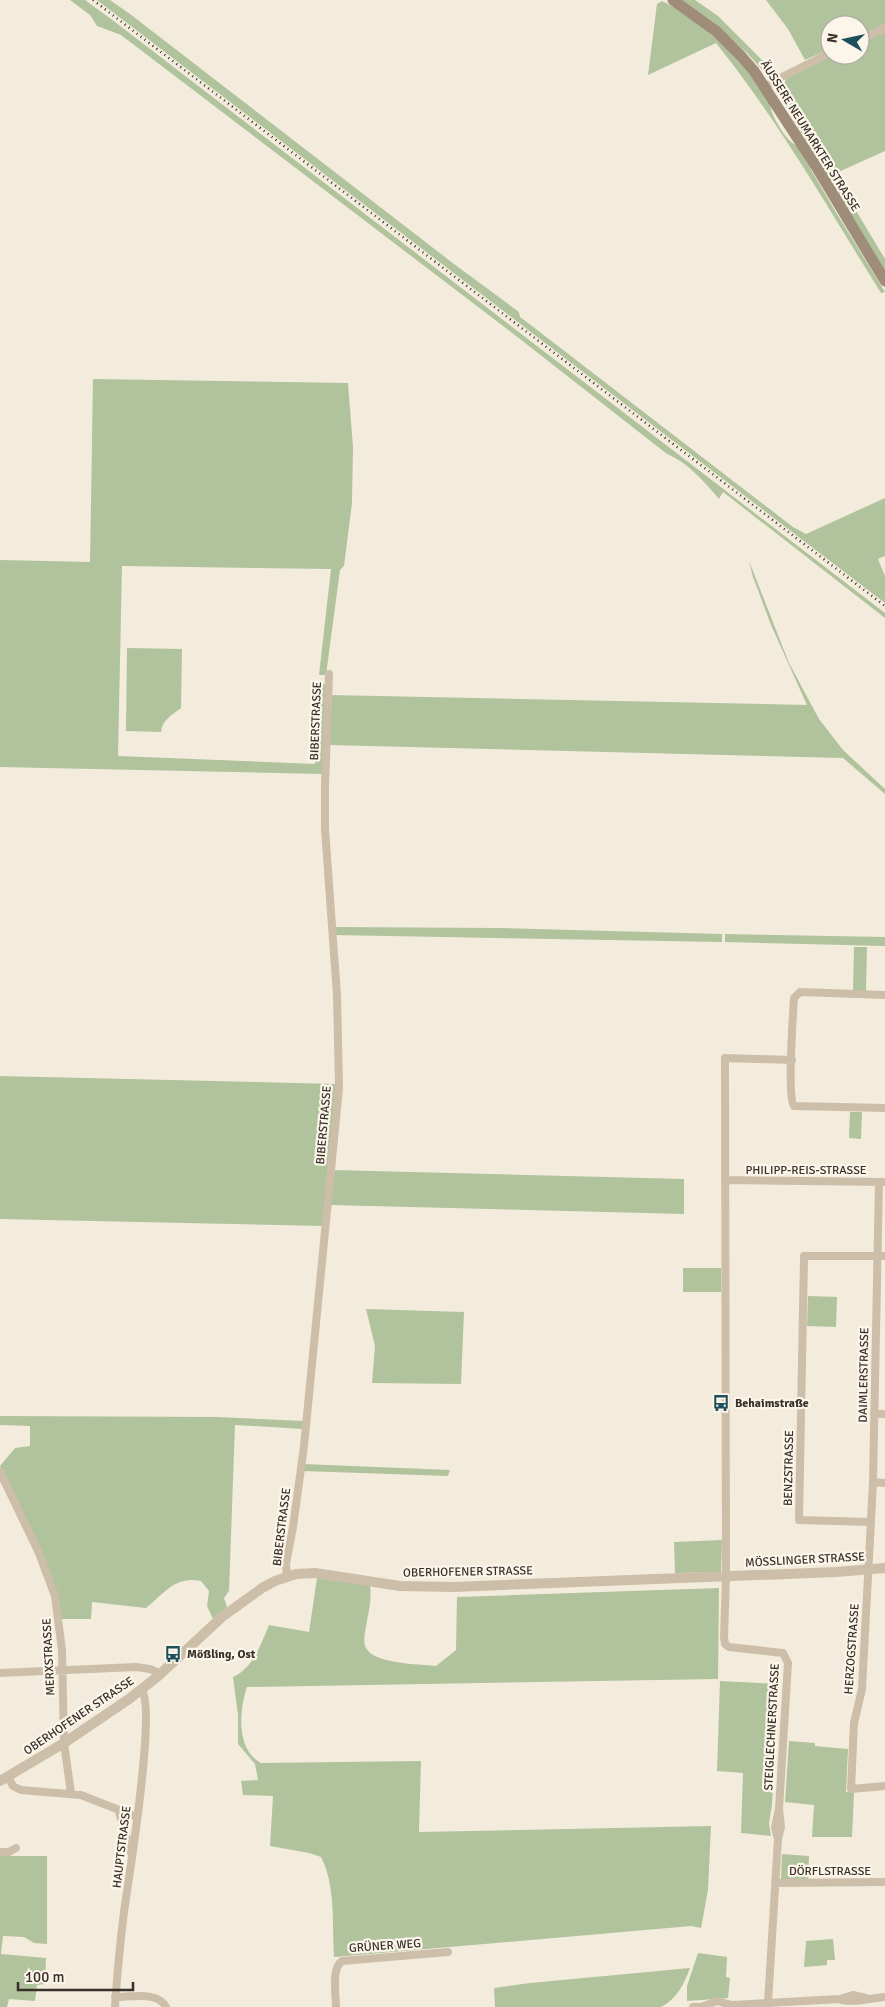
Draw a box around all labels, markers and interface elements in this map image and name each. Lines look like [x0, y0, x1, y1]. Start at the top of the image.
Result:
north arrow [820, 15, 870, 65]
text: N [823, 32, 842, 44]
street label: ÄUSSERE NEUMARKTER STRASSE [757, 58, 863, 215]
street label: BIBERSTRASSE [307, 681, 325, 761]
street label: BIBERSTRASSE [313, 1085, 335, 1165]
street label: PHILIPP-REIS-STRASSE [745, 1163, 867, 1178]
street label: DAIMLERSTRASSE [856, 1327, 872, 1423]
bus stop icon: Behaimstraße [711, 1393, 731, 1413]
place label: Behaimstraße [735, 1396, 809, 1411]
street label: BENZSTRASSE [781, 1430, 797, 1506]
street label: BIBERSTRASSE [270, 1487, 294, 1567]
street label: MÖSSLINGER STRASSE [745, 1549, 866, 1571]
street label: OBERHOFENER STRASSE [403, 1563, 533, 1581]
street label: HERZOGSTRASSE [841, 1603, 863, 1695]
street label: MERXSTRASSE [39, 1618, 59, 1696]
bus stop icon: Mößling, Ost [163, 1644, 183, 1664]
place label: Mößling, Ost [187, 1647, 256, 1662]
street label: STEIGLECHNERSTRASSE [761, 1663, 783, 1791]
street label: OBERHOFENER STRASSE [21, 1673, 137, 1759]
street label: HAUPTSTRASSE [110, 1805, 135, 1889]
street label: DÖRFLSTRASSE [789, 1864, 871, 1879]
street label: GRÜNER WEG [348, 1936, 422, 1956]
scale bar [18, 1960, 132, 1992]
text: 100 m [25, 1968, 65, 1986]

